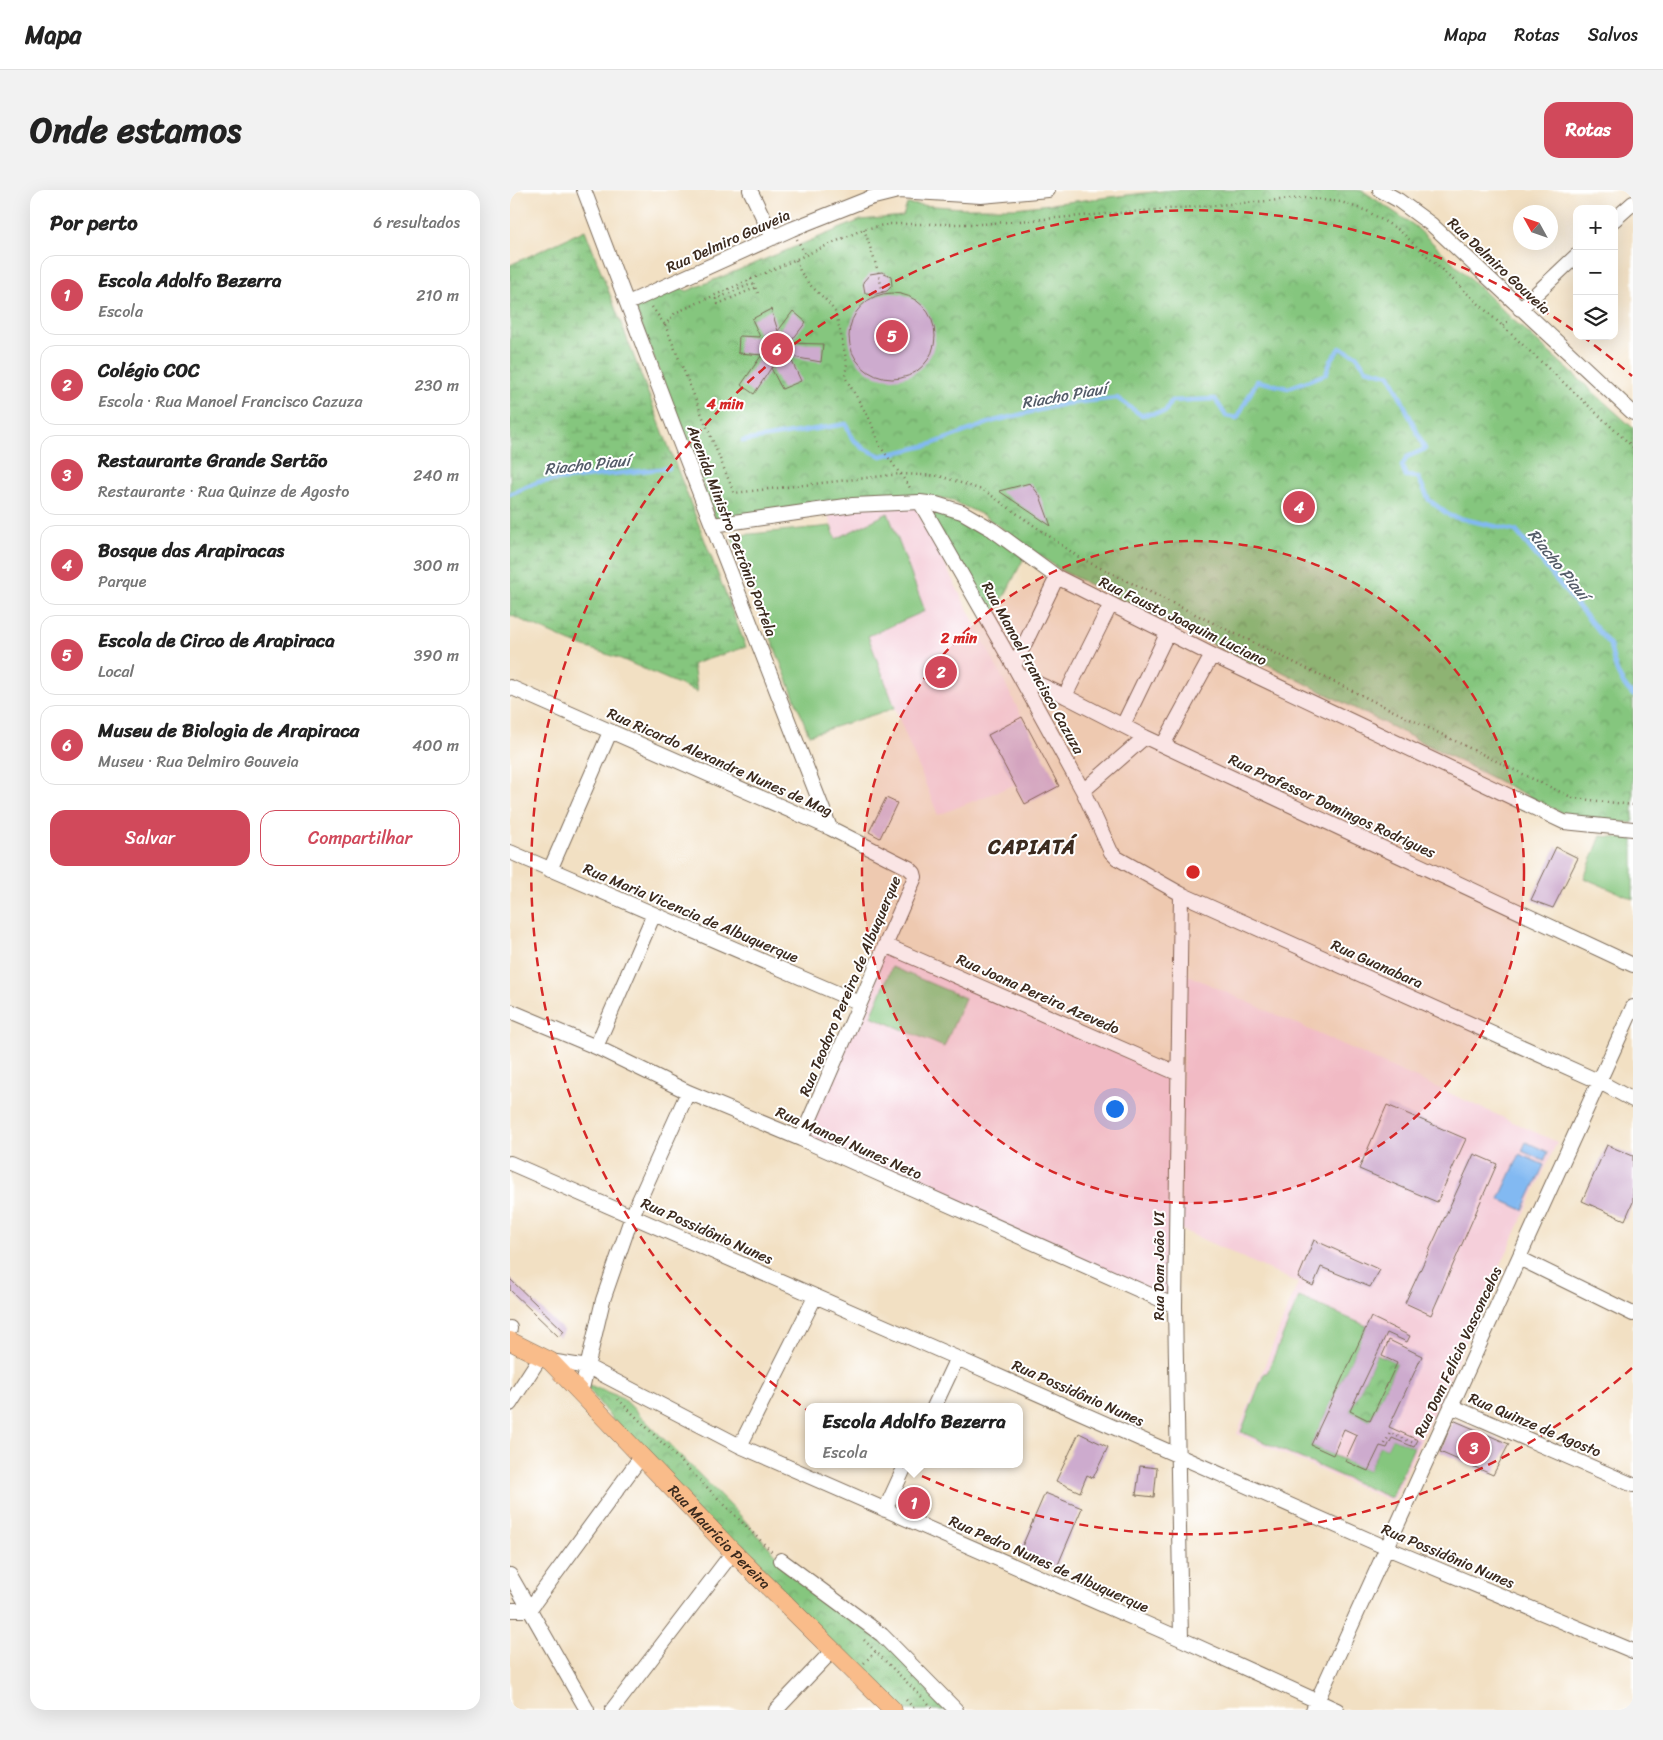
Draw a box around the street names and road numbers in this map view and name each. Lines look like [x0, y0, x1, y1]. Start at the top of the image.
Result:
street label: Rua Delmiro Gouveia [662, 202, 795, 280]
street label: Rua Delmiro Gouveia [1441, 211, 1557, 321]
street label: Avenida Ministro Petrônio Portela [679, 421, 784, 641]
street label: Rua Fausto Joaquim Luciano [1095, 569, 1272, 673]
street label: Rua Manoel Francisco Cazuza [975, 577, 1092, 760]
street label: Rua Ricardo Alexandre Nunes de Mag [603, 700, 837, 824]
street label: Rua Professor Domingos Rodrigues [1224, 747, 1440, 866]
street label: Rua Maria Vicencia de Albuquerque [579, 856, 803, 970]
street label: Rua Teodoro Pereira de Albuquerque [792, 871, 908, 1100]
street label: Rua Guanabara [1327, 932, 1428, 996]
street label: Rua Joana Pereira Azevedo [952, 946, 1124, 1042]
street label: Rua Manoel Nunes Neto [772, 1099, 927, 1187]
street label: Rua Possidônio Nunes [637, 1190, 778, 1272]
street label: Rua Dom João VI [1146, 1210, 1172, 1320]
street label: Rua Dom Felício Vasconcelos [1407, 1261, 1509, 1442]
street label: Rua Possidônio Nunes [1008, 1352, 1149, 1434]
street label: Rua Quinze de Agosto [1465, 1385, 1606, 1465]
street label: Rua Maurício Pereira [662, 1478, 777, 1596]
street label: Rua Pedro Nunes de Albuquerque [945, 1508, 1153, 1620]
street label: Rua Possidônio Nunes [1377, 1516, 1519, 1596]

